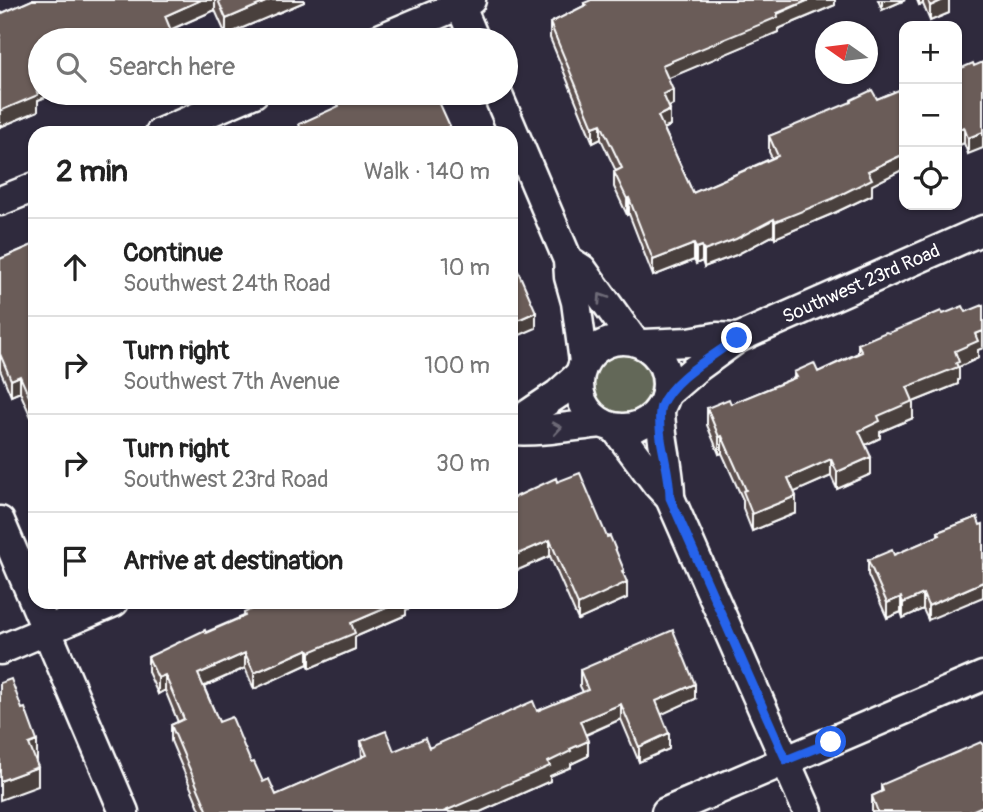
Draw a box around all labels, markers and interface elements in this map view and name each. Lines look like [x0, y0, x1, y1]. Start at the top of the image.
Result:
north arrow [815, 21, 878, 84]
map controls [899, 21, 962, 210]
button: + [899, 21, 962, 84]
search box [28, 28, 518, 105]
icon: search [52, 48, 90, 86]
text: Search here [108, 51, 235, 83]
button: − [899, 84, 962, 147]
button: locate [899, 147, 962, 210]
text: 2 min [56, 153, 128, 190]
text: Walk · 140 m [364, 157, 490, 186]
text: Continue [123, 237, 223, 269]
street label: Southwest 23rd Road [779, 238, 944, 329]
icon: ahead [56, 248, 94, 286]
text: 10 m [440, 253, 490, 282]
text: Southwest 24th Road [123, 269, 331, 298]
one-way arrow [598, 293, 610, 306]
route end [721, 322, 752, 353]
text: Turn right [123, 335, 229, 367]
icon: right [56, 346, 94, 384]
text: 100 m [424, 351, 490, 380]
text: Southwest 7th Avenue [123, 367, 340, 396]
one-way arrow [551, 421, 563, 436]
text: Turn right [123, 433, 229, 465]
icon: right [56, 444, 94, 482]
text: 30 m [436, 449, 490, 478]
text: Southwest 23rd Road [123, 465, 328, 494]
icon: arrive [56, 542, 94, 580]
text: Arrive at destination [123, 545, 343, 577]
route start [815, 726, 846, 757]

